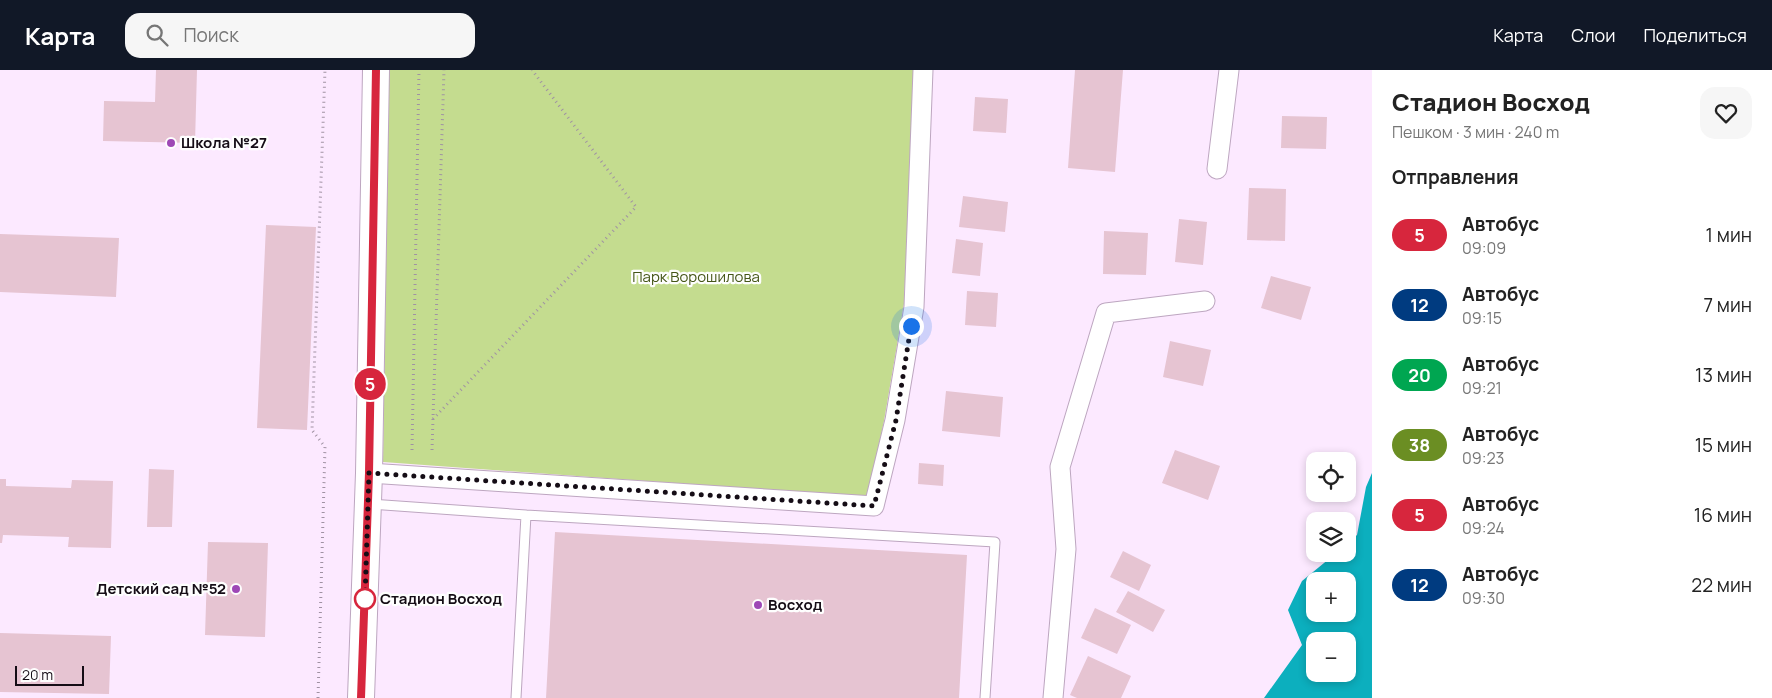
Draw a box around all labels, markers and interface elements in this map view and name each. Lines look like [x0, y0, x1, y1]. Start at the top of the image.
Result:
search box [125, 13, 475, 58]
text: Карта [25, 19, 95, 52]
icon: search [143, 21, 171, 49]
text: Поиск [183, 22, 239, 48]
text: Карта [1493, 23, 1543, 47]
text: Слои [1571, 23, 1615, 47]
text: Поделиться [1643, 23, 1747, 47]
text: Стадион Восход [1392, 85, 1590, 118]
button: heart [1700, 87, 1752, 139]
text: Пешком · 3 мин · 240 m [1392, 121, 1559, 143]
place label: Школа №27 [181, 132, 267, 153]
marker: Школа №27 [165, 137, 177, 149]
text: Отправления [1392, 164, 1519, 190]
text: Автобус [1462, 211, 1539, 237]
text: 1 мин [1706, 222, 1752, 248]
text: 5 [1414, 223, 1425, 247]
text: 09:09 [1462, 237, 1506, 259]
park label: Парк Ворошилова [632, 266, 760, 287]
text: Автобус [1462, 281, 1539, 307]
text: 7 мин [1703, 292, 1752, 318]
text: 12 [1410, 293, 1429, 317]
text: 09:15 [1462, 307, 1502, 329]
your location [899, 314, 924, 339]
text: Автобус [1462, 351, 1539, 377]
text: 13 мин [1695, 362, 1752, 388]
text: 20 [1408, 363, 1431, 387]
line badge: 5 [354, 368, 386, 400]
text: 5 [365, 372, 375, 396]
text: 09:21 [1462, 377, 1502, 399]
text: Автобус [1462, 421, 1539, 447]
text: 15 мин [1695, 432, 1752, 458]
text: 38 [1409, 433, 1430, 457]
text: 09:23 [1462, 447, 1504, 469]
map controls [1306, 452, 1356, 682]
button: locate [1306, 452, 1356, 502]
text: Автобус [1462, 491, 1539, 517]
text: 16 мин [1694, 502, 1752, 528]
text: 5 [1414, 503, 1425, 527]
button: layers [1306, 512, 1356, 562]
text: 09:24 [1462, 517, 1505, 539]
text: Автобус [1462, 561, 1539, 587]
button: + [1306, 572, 1356, 622]
text: 22 мин [1691, 572, 1752, 598]
text: 12 [1410, 573, 1429, 597]
place label: Детский сад №52 [96, 578, 226, 599]
marker: Детский сад №52 [230, 583, 242, 595]
text: 09:30 [1462, 587, 1505, 609]
marker: Стадион Восход [354, 588, 376, 610]
place label: Стадион Восход [380, 588, 502, 609]
place label: Восход [768, 594, 823, 615]
marker: Восход [752, 599, 764, 611]
button: − [1306, 632, 1356, 682]
scale bar [15, 663, 84, 686]
text: 20 m [22, 665, 53, 684]

